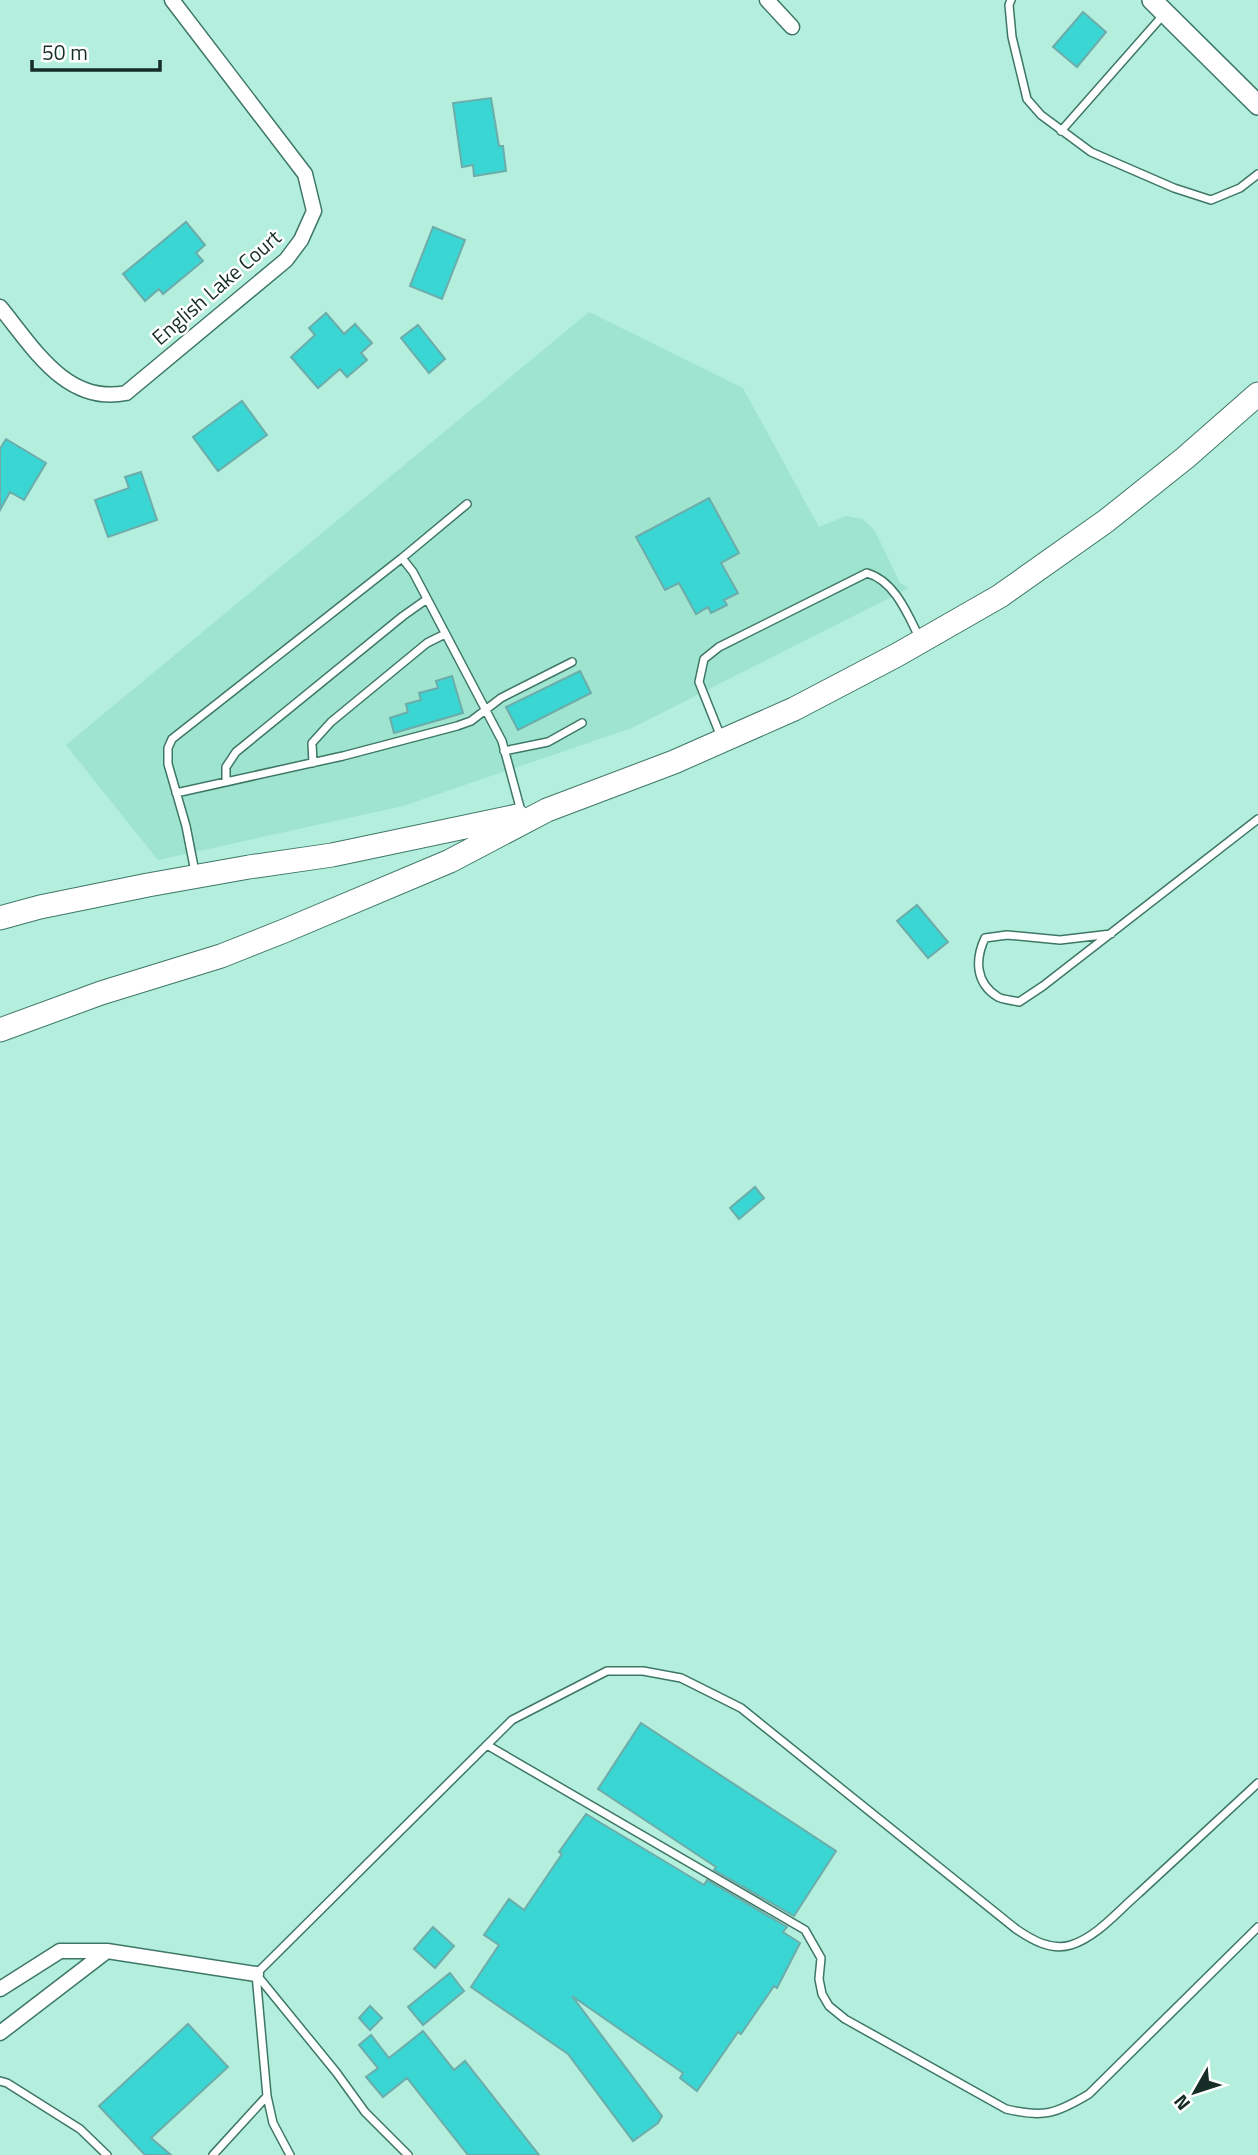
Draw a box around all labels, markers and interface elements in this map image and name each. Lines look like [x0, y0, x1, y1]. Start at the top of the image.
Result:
scale bar [32, 28, 159, 72]
text: 50 m [42, 36, 88, 68]
street label: English Lake Court [144, 221, 288, 352]
north arrow [1160, 2057, 1230, 2127]
text: N [1166, 2089, 1197, 2117]

